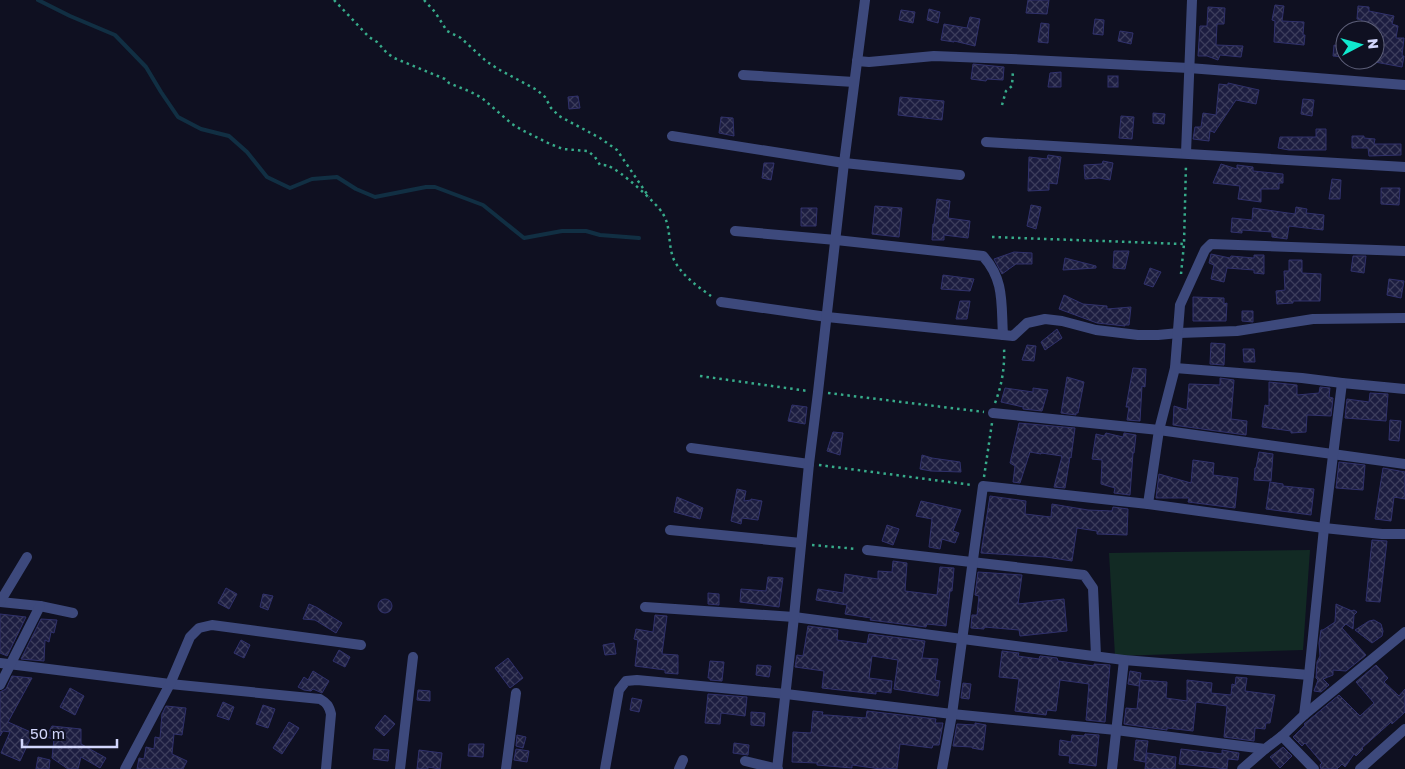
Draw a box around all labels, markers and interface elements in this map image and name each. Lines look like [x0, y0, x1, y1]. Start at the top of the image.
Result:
north arrow [1335, 20, 1385, 70]
text: N [1364, 37, 1382, 50]
scale bar [22, 716, 118, 748]
text: 50 m [30, 724, 65, 742]

